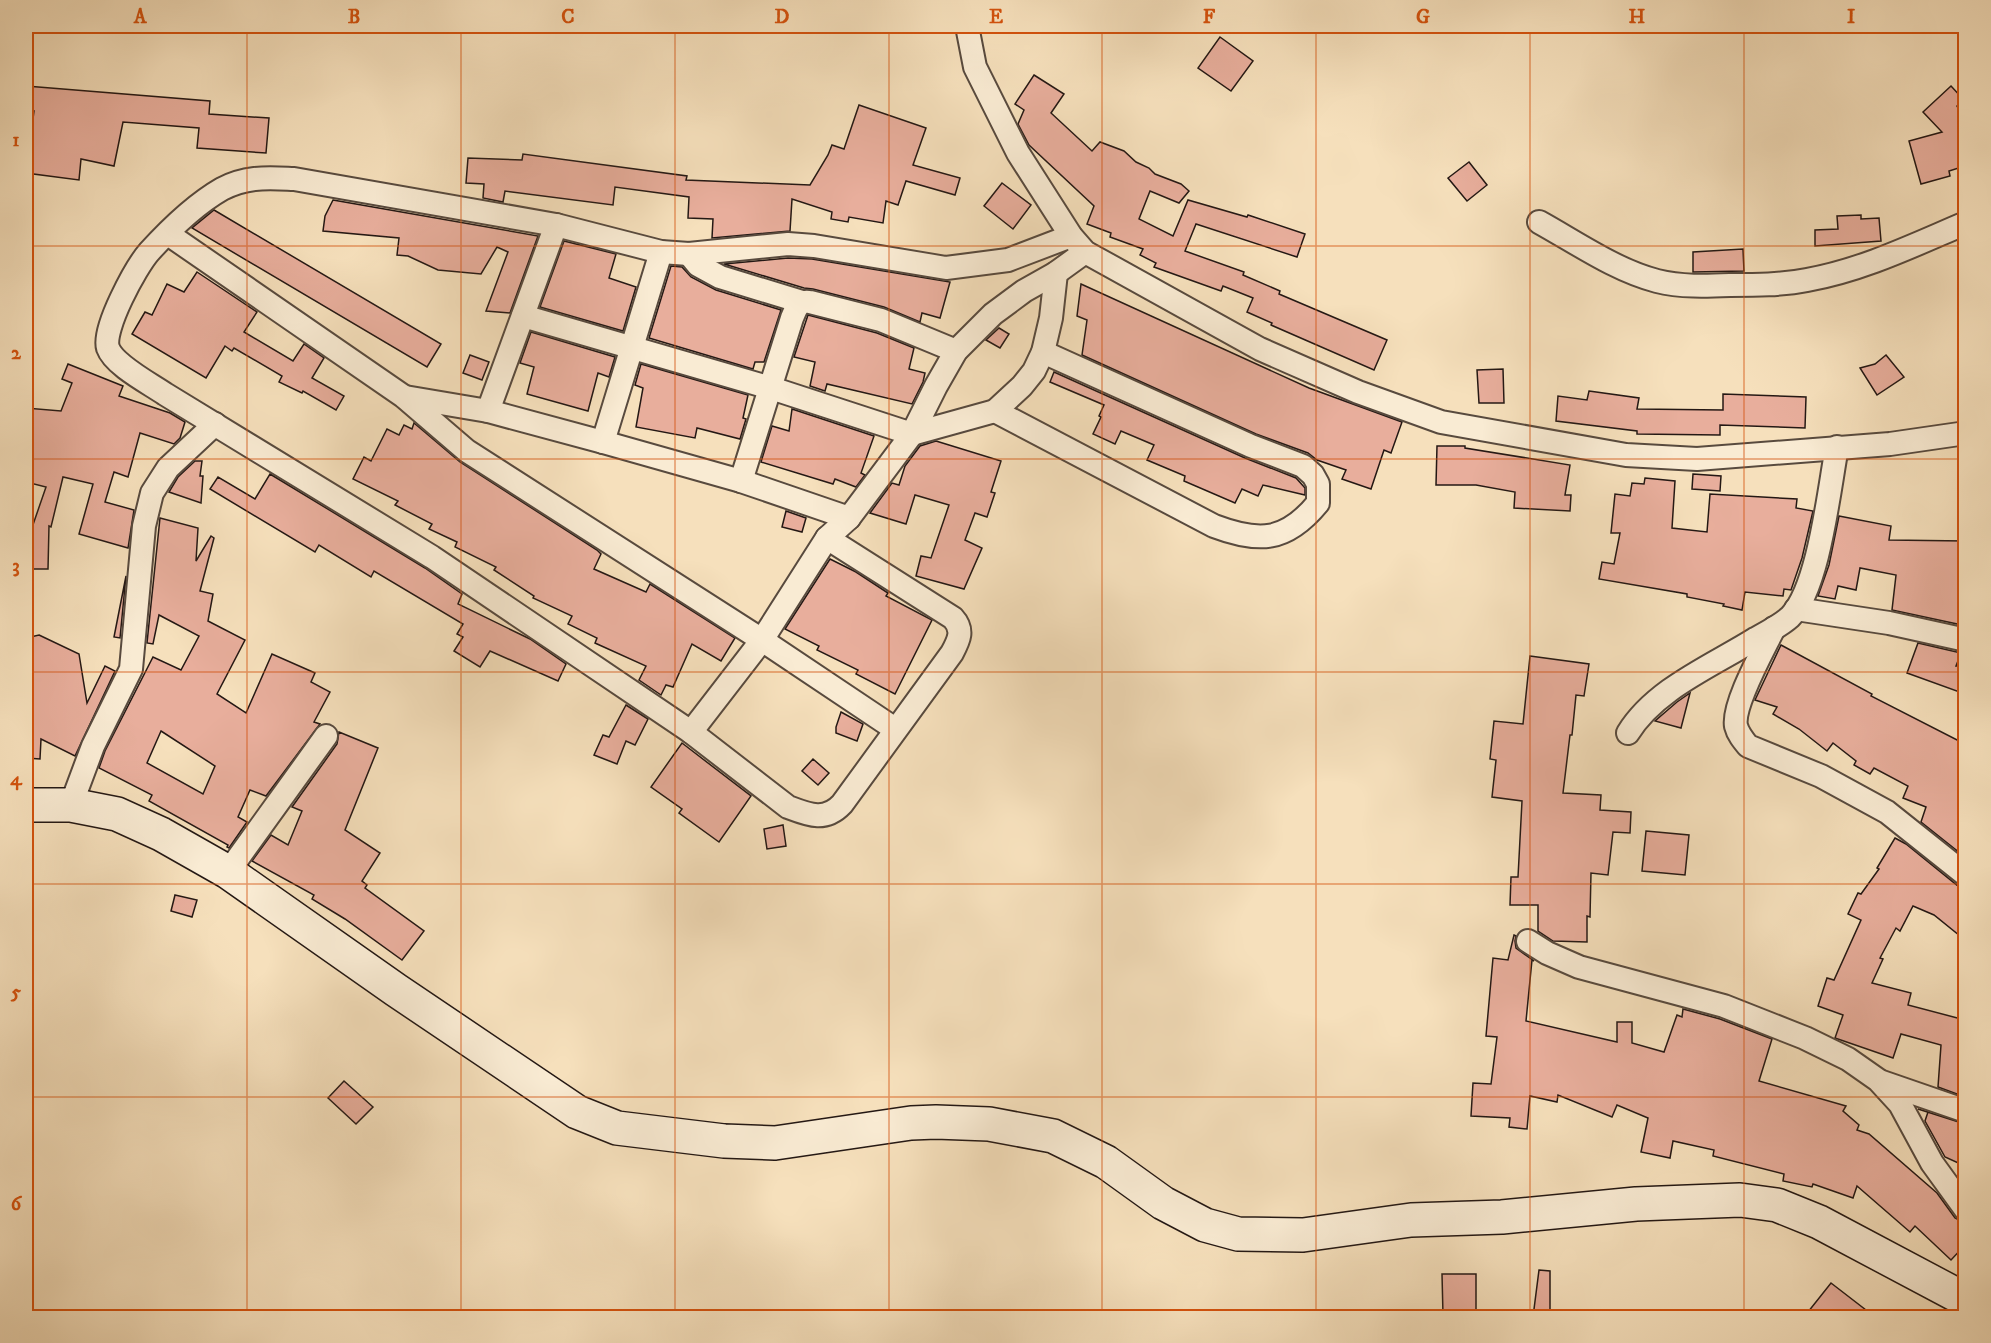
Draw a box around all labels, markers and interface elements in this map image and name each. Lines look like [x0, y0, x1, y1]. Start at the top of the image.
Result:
text: A [133, 5, 148, 30]
text: B [348, 5, 360, 30]
text: C [561, 5, 575, 30]
text: D [775, 5, 790, 30]
text: E [989, 5, 1003, 30]
text: F [1203, 5, 1216, 30]
text: G [1416, 5, 1430, 30]
text: H [1629, 5, 1646, 30]
text: I [1847, 5, 1855, 30]
text: 1 [12, 128, 20, 153]
text: 2 [11, 341, 22, 366]
text: 3 [12, 554, 20, 579]
text: 4 [10, 767, 23, 792]
text: 5 [10, 980, 21, 1005]
text: 6 [11, 1192, 23, 1217]

